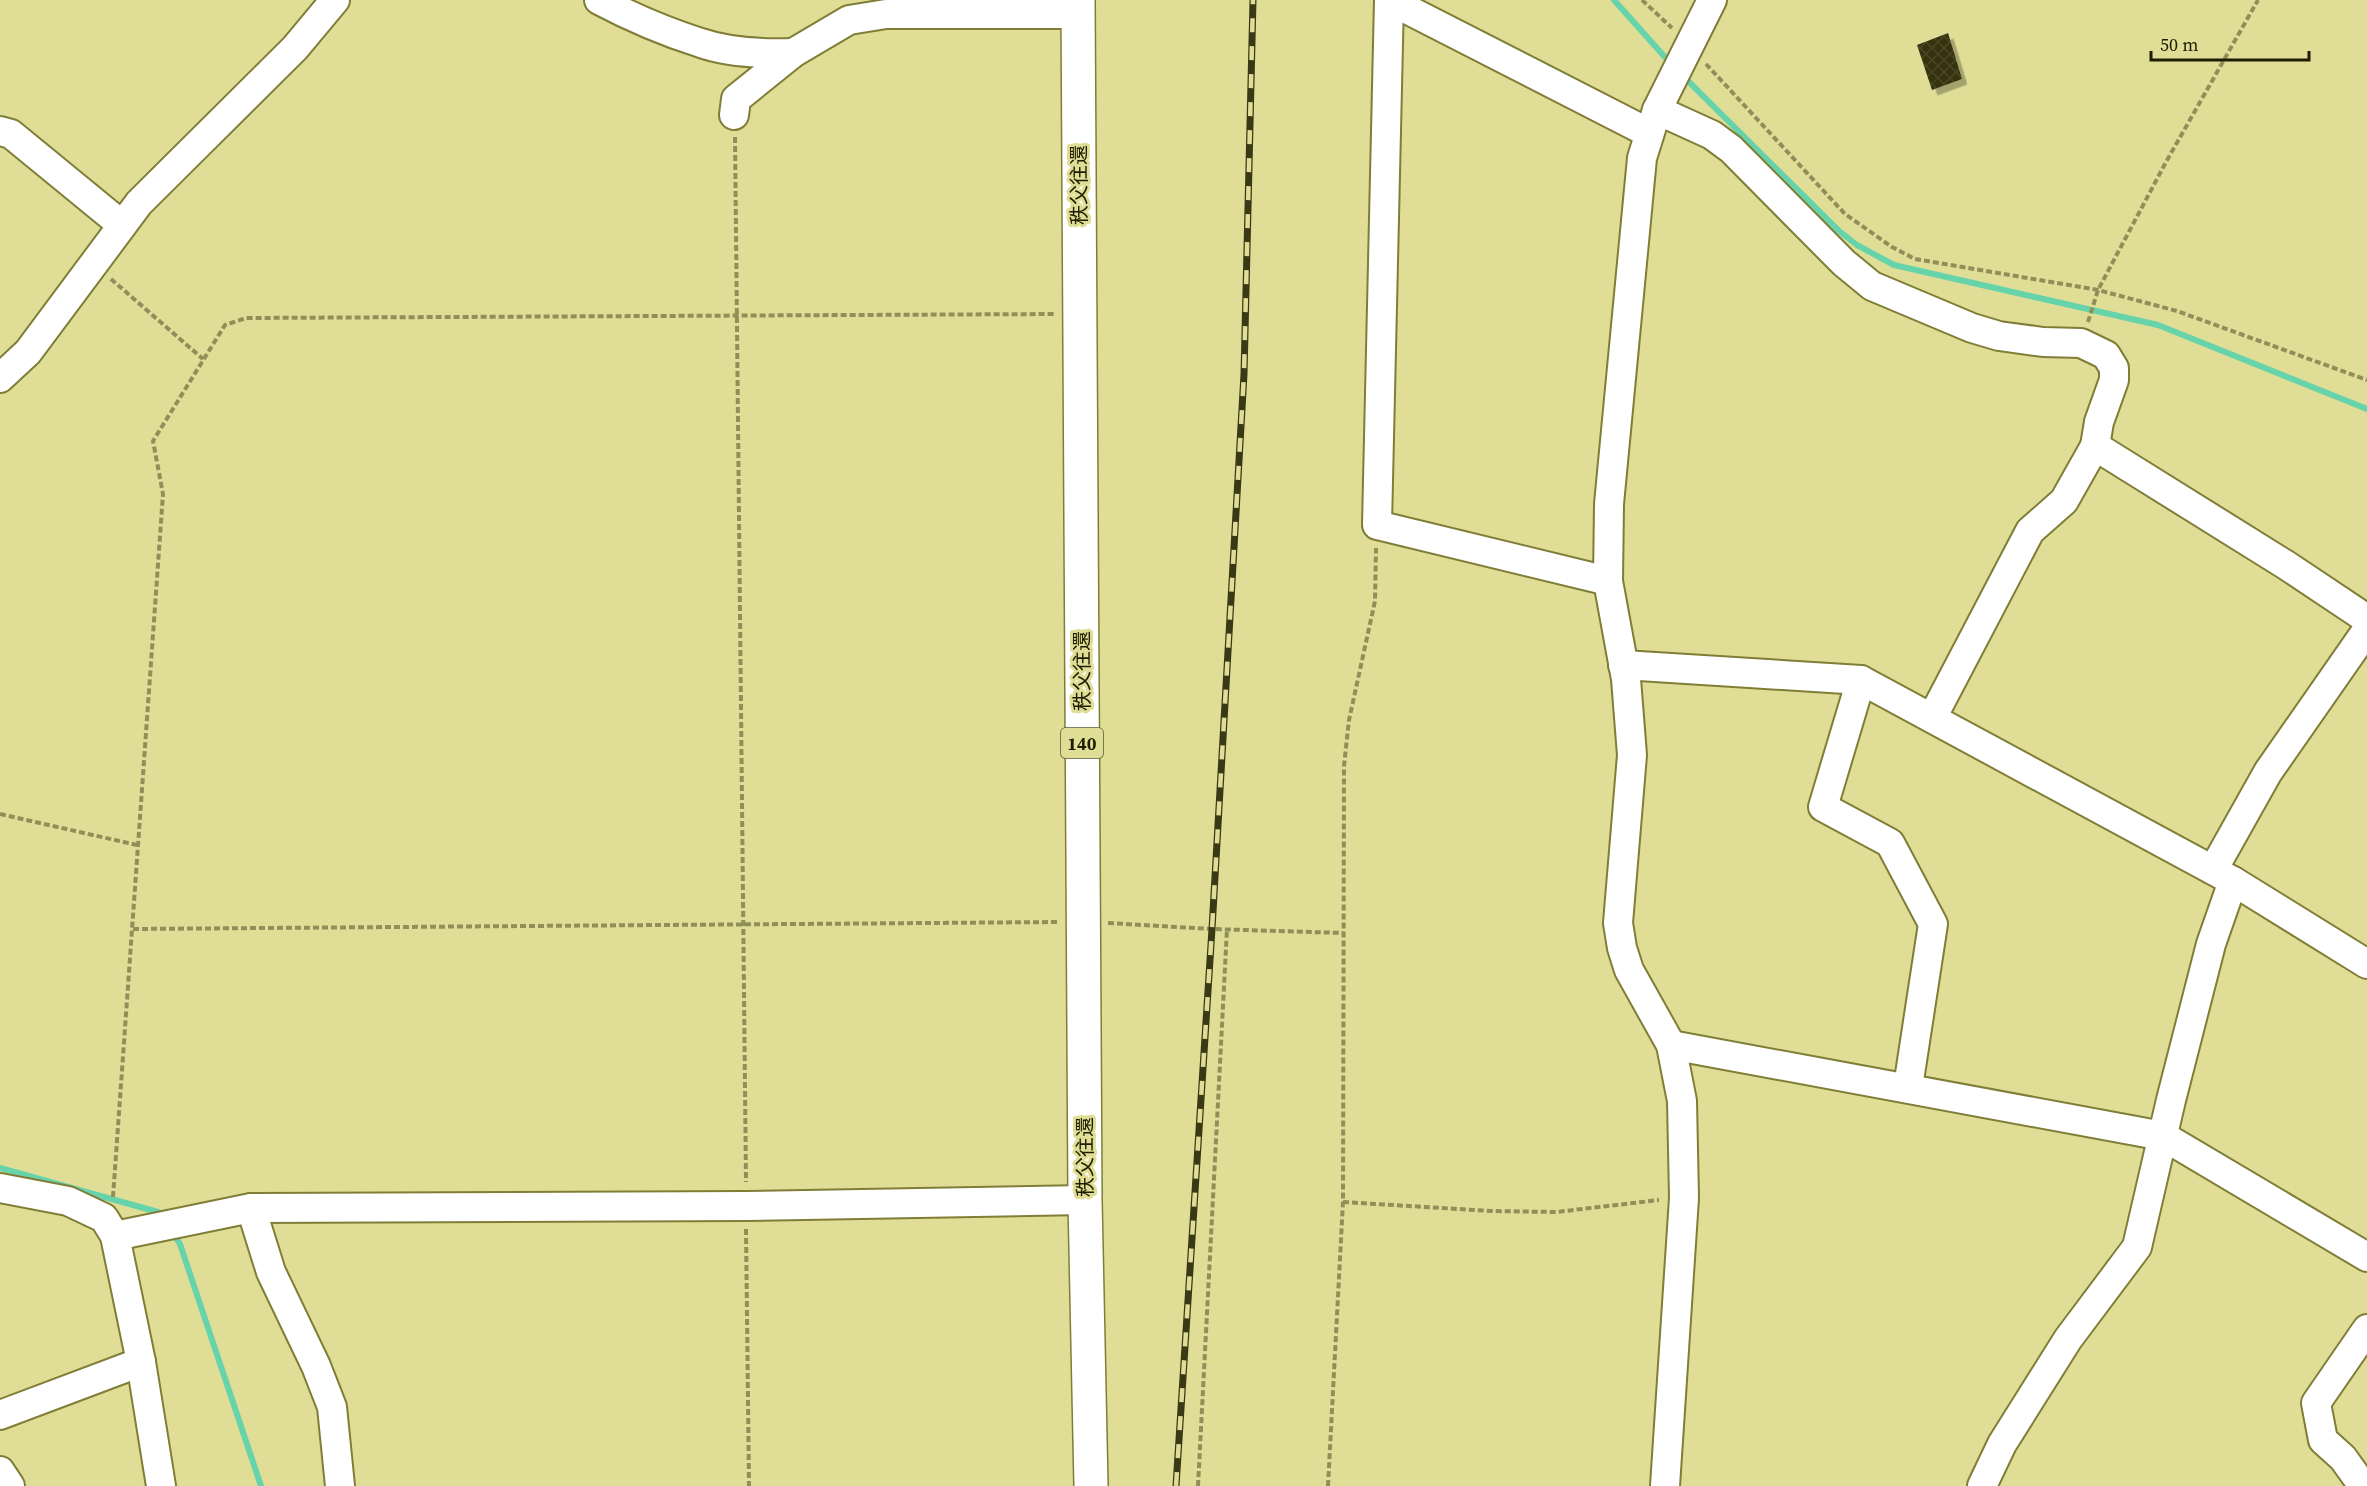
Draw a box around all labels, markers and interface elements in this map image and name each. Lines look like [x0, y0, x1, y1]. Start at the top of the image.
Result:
scale bar [2151, 24, 2308, 62]
text: 50 m [2160, 32, 2198, 57]
street label: 秩父往還 [1065, 145, 1093, 225]
street label: 秩父往還 [1068, 631, 1096, 711]
road number: 140 [1061, 728, 1103, 758]
street label: 秩父往還 [1071, 1117, 1099, 1197]

